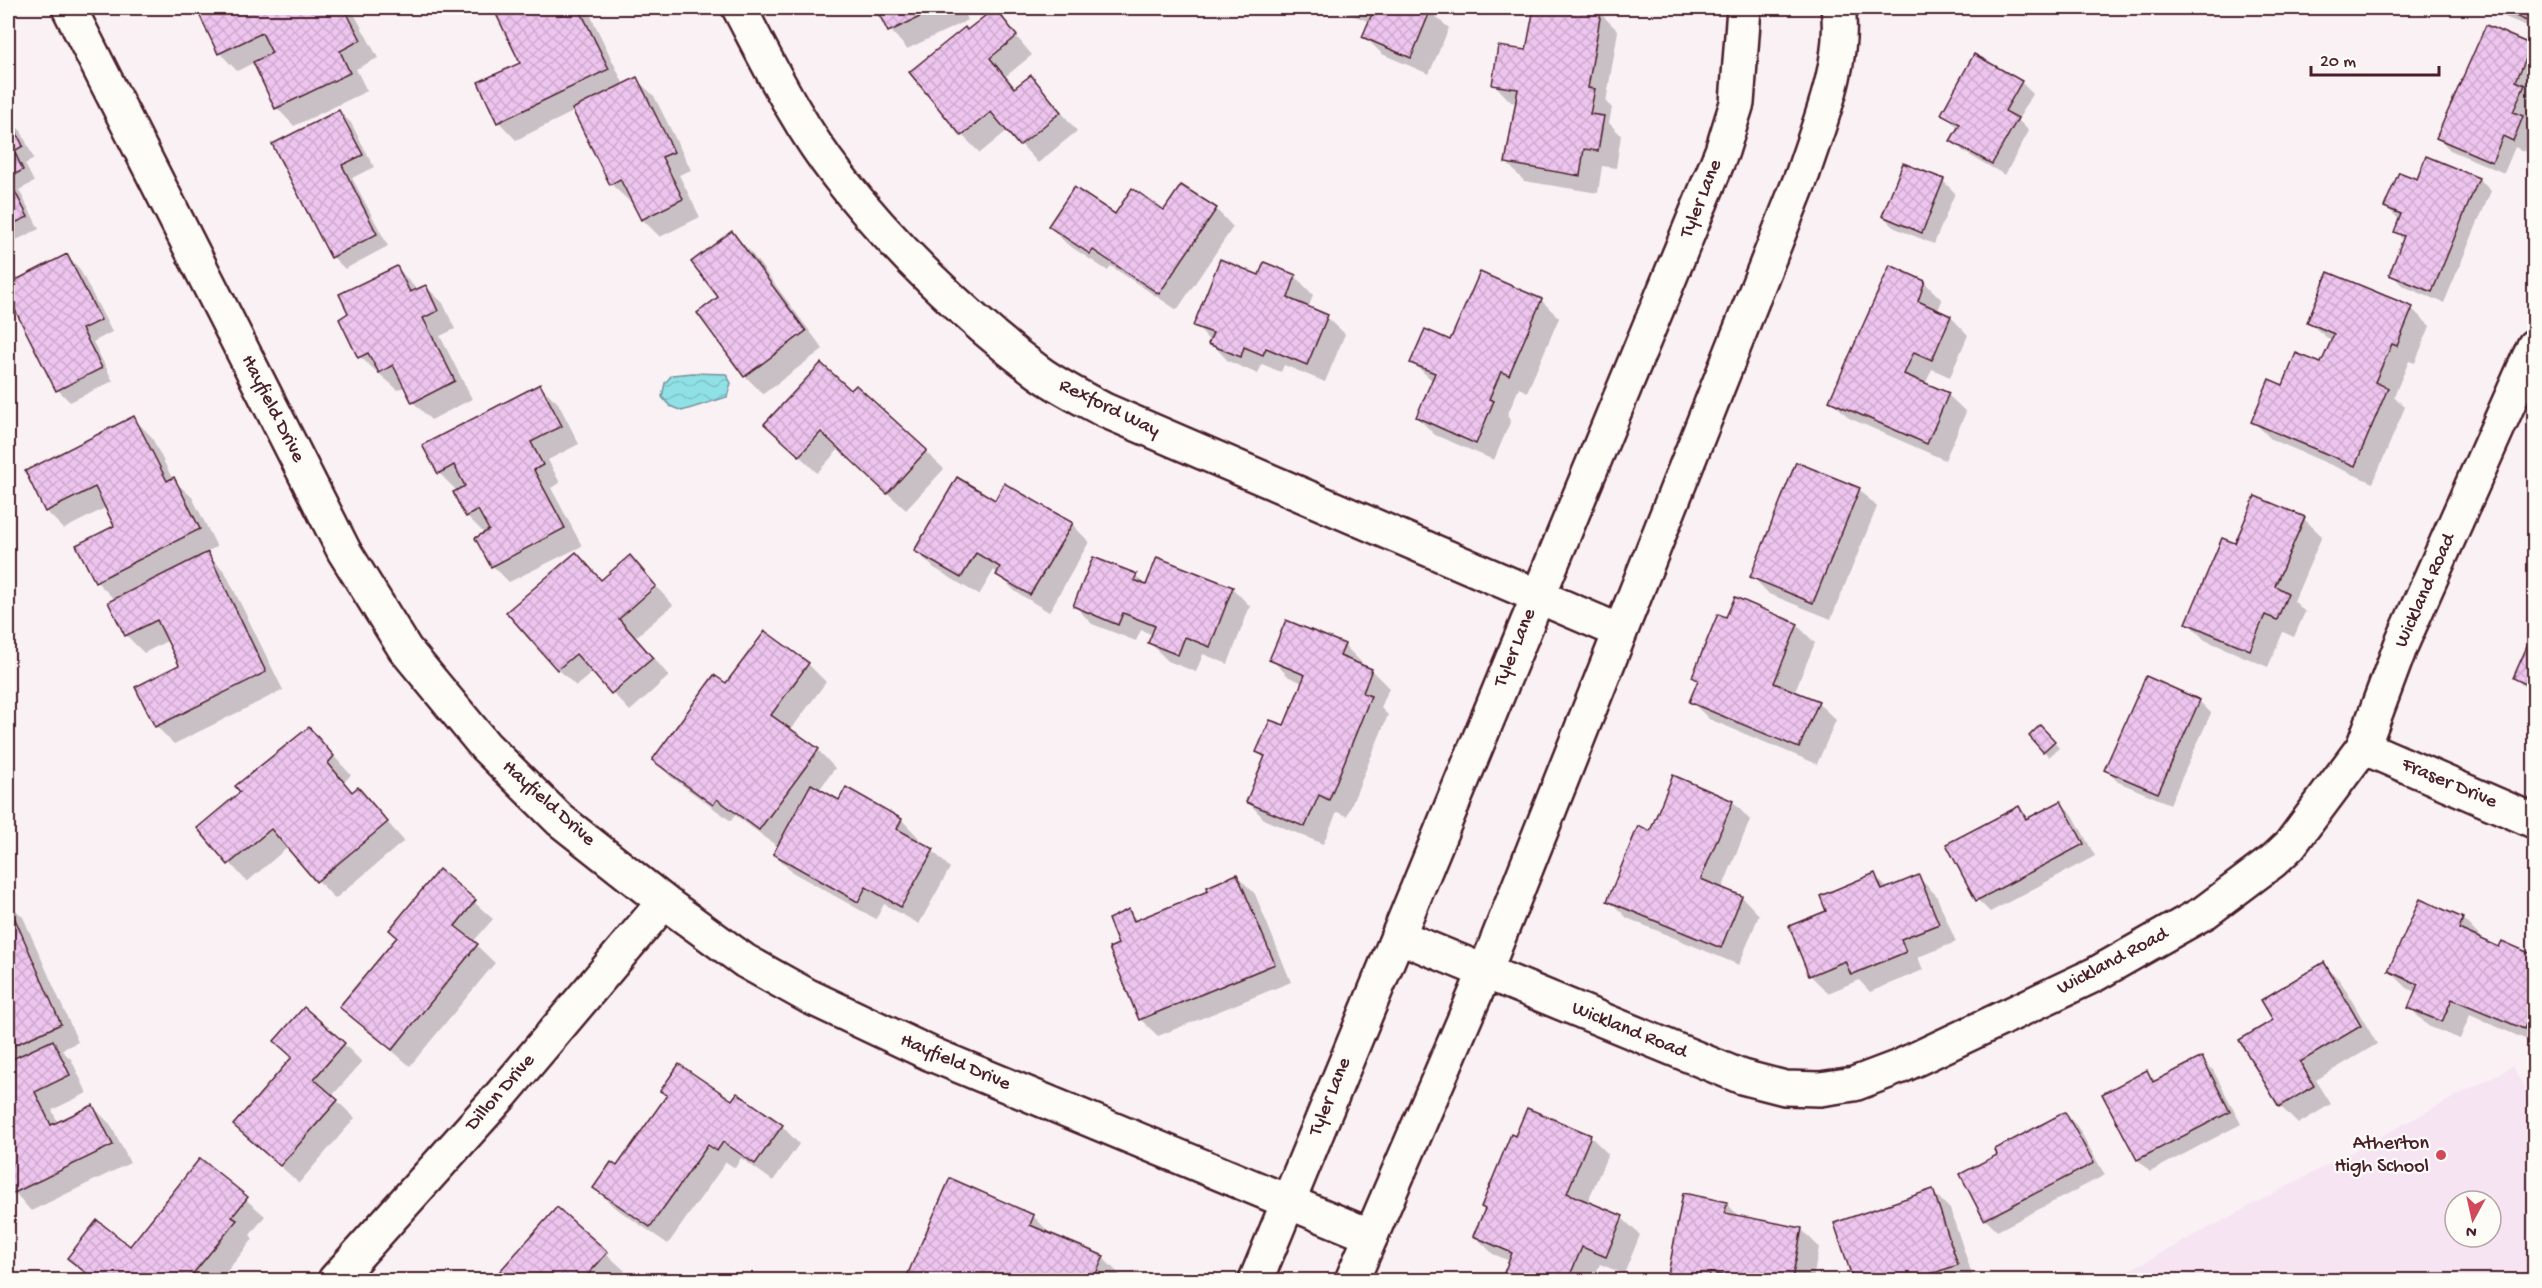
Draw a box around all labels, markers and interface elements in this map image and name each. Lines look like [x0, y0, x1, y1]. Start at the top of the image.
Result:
scale bar [2311, 39, 2438, 77]
text: 20 m [2320, 52, 2356, 73]
street label: Tyler Lane [1676, 156, 1728, 242]
street label: Hayfield Drive [235, 351, 309, 467]
street label: Rexford Way [1055, 375, 1163, 443]
street label: Wickland Road [2391, 528, 2462, 651]
street label: Tyler Lane [1490, 605, 1542, 691]
street label: Fraser Drive [2397, 753, 2501, 815]
street label: Hayfield Drive [497, 756, 600, 852]
street label: Wickland Road [2054, 922, 2174, 1001]
street label: Wickland Road [1568, 997, 1692, 1065]
street label: Hayfield Drive [896, 1029, 1014, 1097]
street label: Dillon Drive [460, 1049, 541, 1138]
street label: Tyler Lane [1305, 1054, 1357, 1140]
place label: Atherton High School [2334, 1133, 2429, 1179]
marker: Atherton High School [2434, 1148, 2448, 1162]
north arrow [2443, 1189, 2503, 1249]
text: N [2464, 1220, 2478, 1241]

